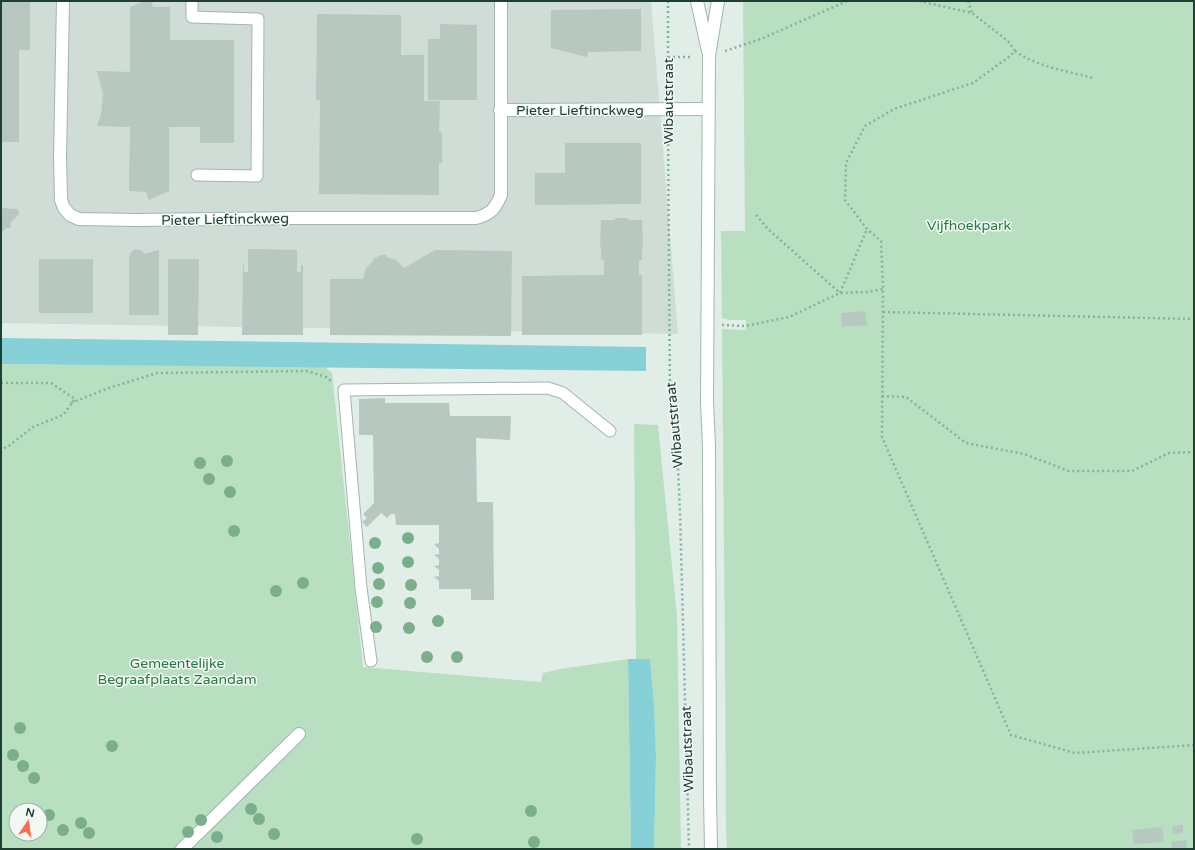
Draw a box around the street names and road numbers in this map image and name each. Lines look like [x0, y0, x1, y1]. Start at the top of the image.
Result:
street label: Wibautstraat [660, 57, 677, 144]
street label: Pieter Lieftinckweg [516, 102, 644, 119]
street label: Pieter Lieftinckweg [161, 210, 289, 229]
street label: Wibautstraat [662, 381, 687, 469]
street label: Wibautstraat [677, 705, 698, 792]

